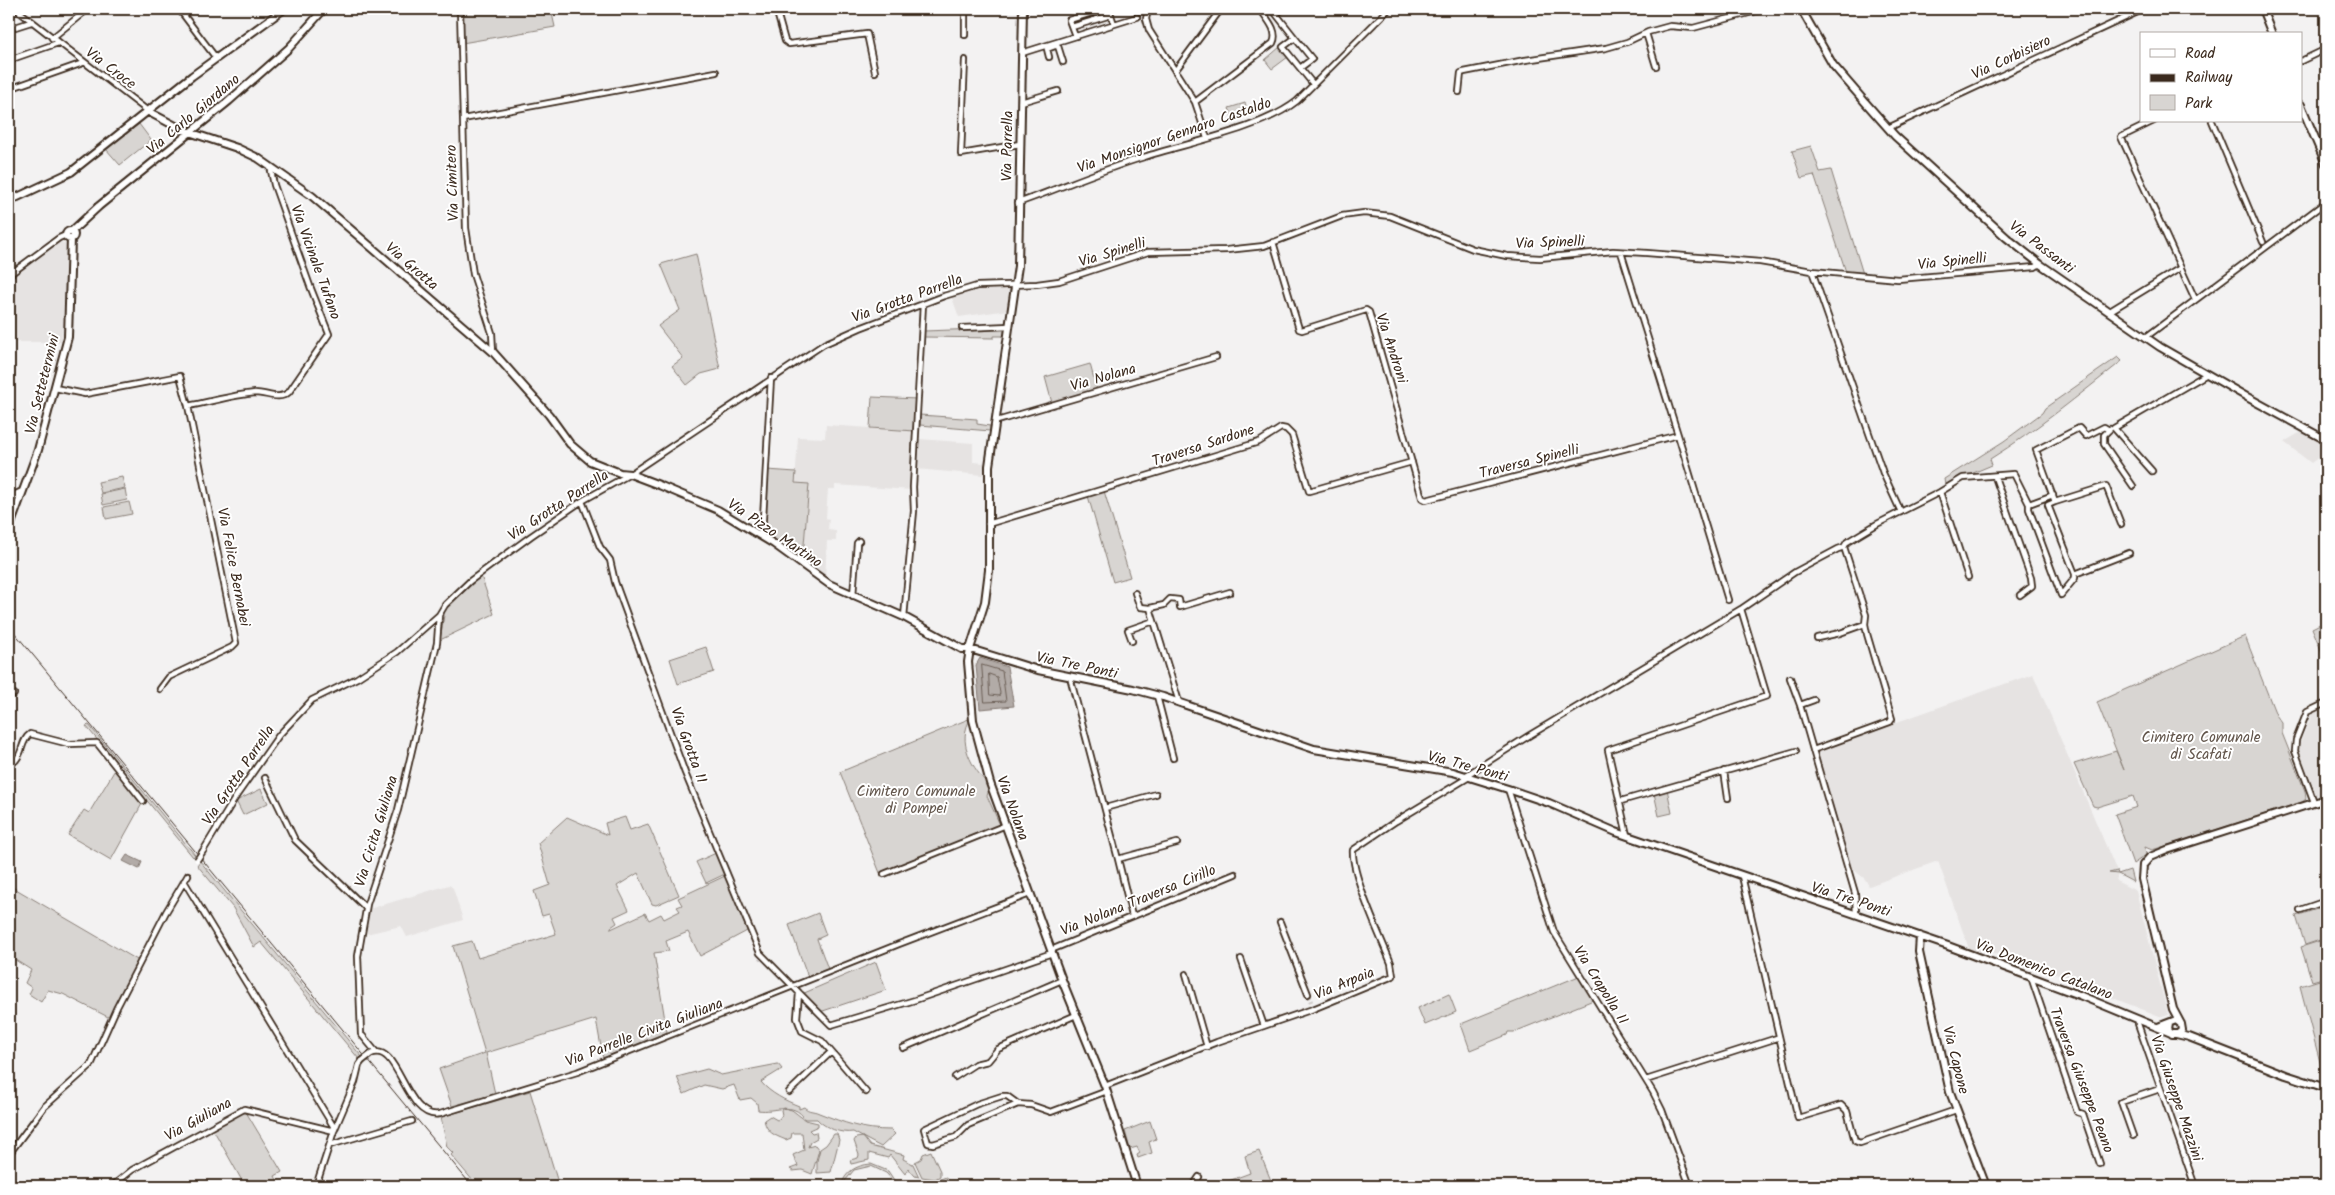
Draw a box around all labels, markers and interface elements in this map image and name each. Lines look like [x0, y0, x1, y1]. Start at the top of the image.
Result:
street label: Via Corbisiero [1968, 29, 2055, 87]
legend [2140, 32, 2302, 122]
street label: Via Croce [80, 42, 141, 96]
text: Road [2185, 42, 2216, 66]
text: Railway [2185, 66, 2233, 90]
street label: Via Carlo Giordano [142, 68, 246, 161]
street label: Via Monsignor Gennaro Castaldo [1074, 91, 1275, 181]
text: Park [2185, 92, 2213, 116]
street label: Via Parrella [995, 110, 1021, 182]
street label: Via Cimitero [440, 144, 466, 222]
street label: Via Vicinale Tufano [283, 202, 347, 323]
street label: Via Passanti [2003, 215, 2080, 281]
street label: Via Spinelli [1515, 230, 1586, 256]
street label: Via Spinelli [1076, 231, 1150, 275]
street label: Via Grotta [379, 237, 443, 297]
street label: Via Spinelli [1917, 246, 1989, 278]
street label: Via Grotta Parrella [849, 268, 966, 330]
street label: Via Androni [1368, 310, 1414, 388]
street label: Via Settetermini [19, 330, 67, 437]
street label: Via Nolana [1068, 357, 1139, 399]
street label: Traversa Sardone [1149, 418, 1258, 474]
street label: Traversa Spinelli [1477, 438, 1583, 486]
street label: Via Grotta Parrella [503, 464, 614, 548]
street label: Via Pizzo Martino [722, 493, 827, 575]
street label: Via Felice Bernabei [210, 506, 257, 630]
street label: Via Tre Ponti [1034, 646, 1121, 687]
street label: Via Grotta II [663, 704, 713, 787]
street label: Via Grotta Parrella [196, 721, 281, 831]
park label: Cimitero Comunale di Scafati [2142, 726, 2261, 767]
street label: Via Tre Ponti [1425, 745, 1512, 790]
street label: Via Cicita Giuliana [349, 773, 405, 890]
street label: Via Nolana [989, 773, 1035, 844]
park label: Cimitero Comunale di Pompei [857, 780, 976, 821]
street label: Via Nolana Traversa Cirillo [1057, 859, 1220, 943]
street label: Via Tre Ponti [1808, 876, 1895, 925]
street label: Via Domenico Catalano [1972, 933, 2116, 1007]
street label: Via Crapolla II [1566, 941, 1634, 1030]
street label: Via Arpaia [1310, 961, 1378, 1007]
street label: Via Parrelle Civita Giuliana [562, 992, 727, 1074]
street label: Traversa Giuseppe Peano [2042, 1004, 2120, 1157]
street label: Via Capone [1935, 1024, 1975, 1097]
street label: Via Giuseppe Mazzini [2143, 1032, 2209, 1166]
street label: Via Giuliana [160, 1091, 237, 1148]

